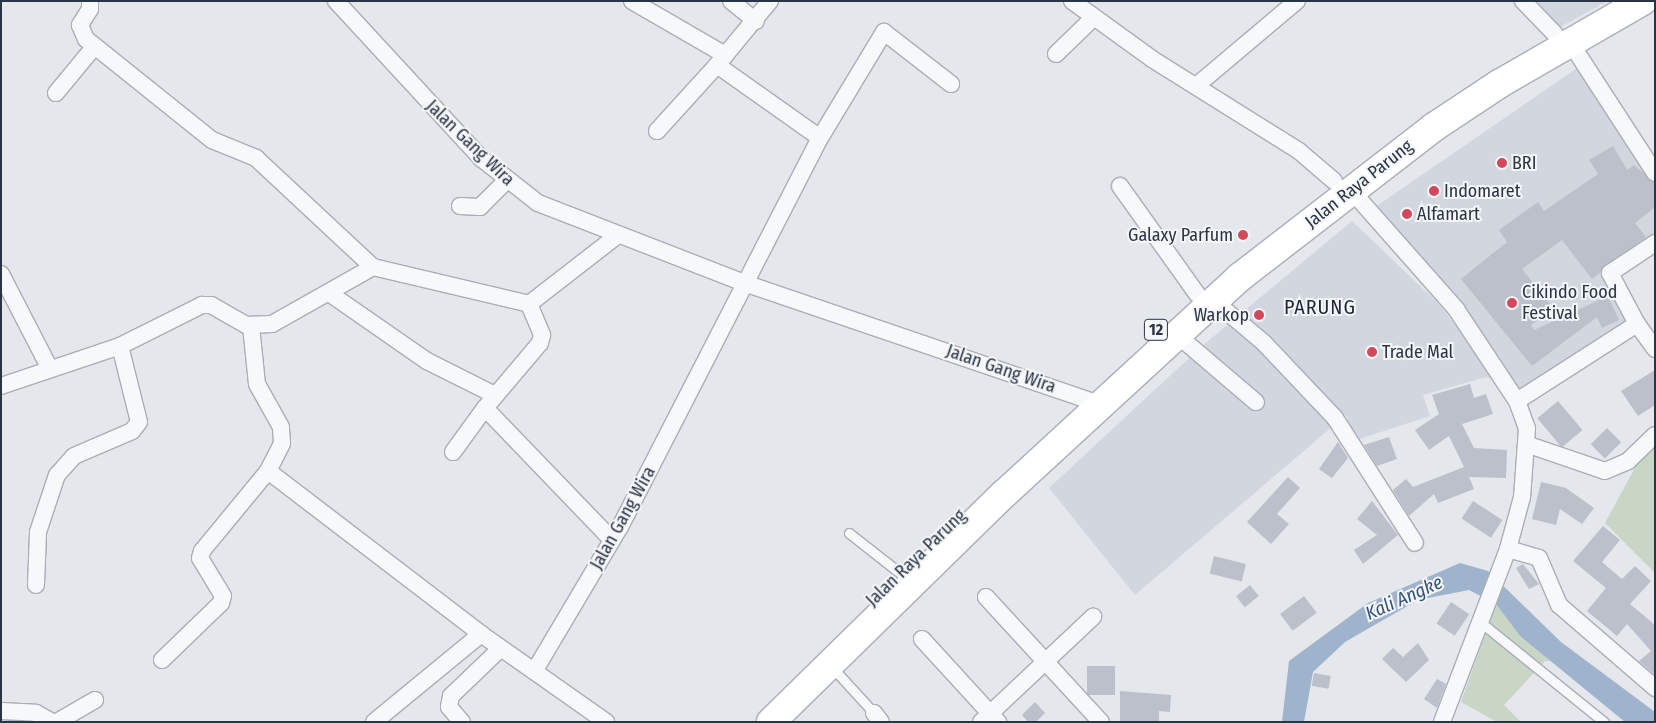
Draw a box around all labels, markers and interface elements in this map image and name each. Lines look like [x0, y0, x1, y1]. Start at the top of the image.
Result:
street label: Jalan Gang Wira [421, 95, 519, 191]
street label: Jalan Raya Parung [1301, 135, 1417, 233]
place label: BRI [1512, 152, 1536, 174]
marker: BRI [1496, 157, 1508, 169]
place label: Indomaret [1444, 180, 1521, 202]
marker: Indomaret [1428, 185, 1440, 197]
place label: Alfamart [1417, 203, 1480, 225]
marker: Alfamart [1401, 208, 1413, 220]
place label: Galaxy Parfum [1128, 224, 1233, 246]
marker: Galaxy Parfum [1237, 229, 1249, 241]
place label: Cikindo Food Festival [1522, 282, 1617, 324]
district label: PARUNG [1283, 295, 1357, 319]
marker: Cikindo Food Festival [1506, 297, 1518, 309]
place label: Warkop [1194, 304, 1249, 326]
marker: Warkop [1253, 309, 1265, 321]
road number: 12 [1144, 316, 1168, 344]
street label: Jalan Gang Wira [943, 340, 1059, 398]
place label: Trade Mal [1382, 341, 1453, 363]
marker: Trade Mal [1366, 346, 1378, 358]
street label: Jalan Gang Wira [586, 463, 660, 573]
street label: Jalan Raya Parung [861, 505, 971, 611]
water label: Kali Angke [1362, 571, 1446, 625]

